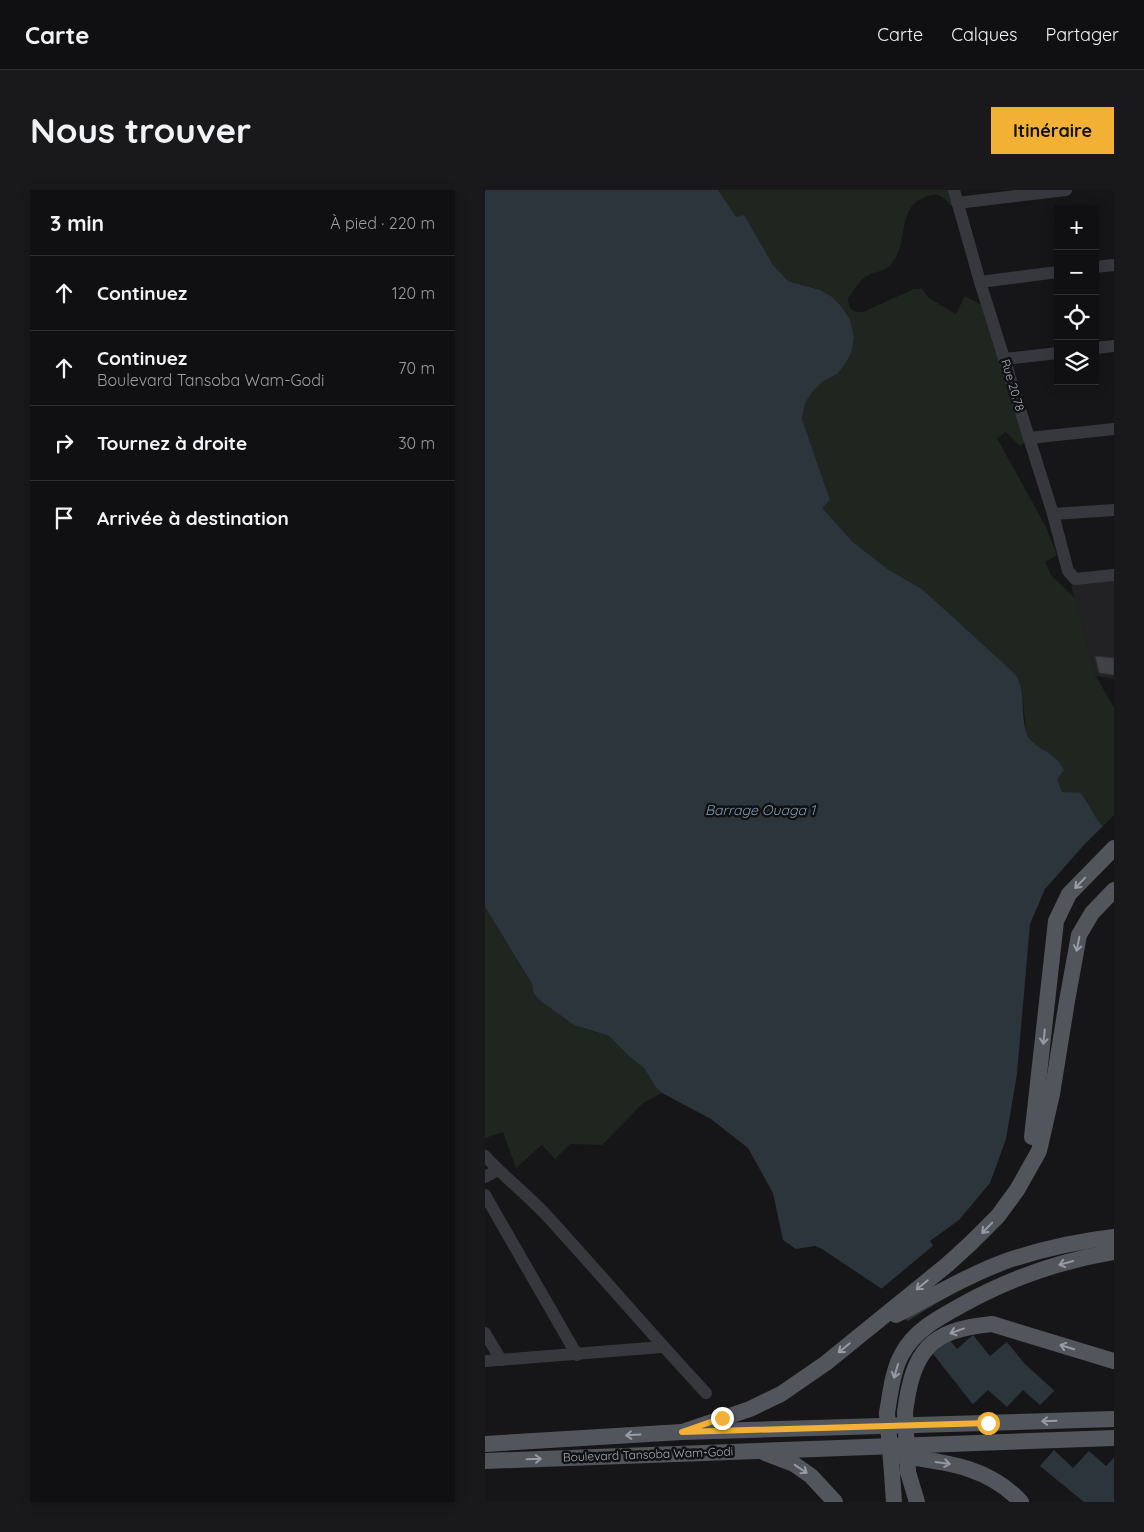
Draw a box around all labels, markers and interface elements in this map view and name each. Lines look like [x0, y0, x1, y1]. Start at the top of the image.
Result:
text: Carte [25, 20, 89, 50]
text: Carte [877, 23, 923, 46]
text: Calques [951, 23, 1018, 46]
text: Partager [1046, 23, 1119, 46]
button: Itinéraire [991, 107, 1114, 154]
text: Nous trouver [30, 108, 251, 152]
map controls [1054, 205, 1099, 385]
button: + [1054, 205, 1099, 250]
text: 3 min [50, 210, 104, 236]
text: À pied · 220 m [330, 213, 435, 233]
button: − [1054, 250, 1099, 295]
icon: ahead [50, 279, 78, 307]
text: Continuez [97, 281, 187, 305]
text: 120 m [392, 283, 435, 303]
button: locate [1054, 295, 1099, 340]
button: layers [1054, 340, 1099, 385]
text: Continuez [97, 346, 187, 370]
icon: ahead [50, 354, 78, 382]
street label: Rue 20.78 [998, 357, 1028, 413]
text: 70 m [398, 358, 435, 378]
text: Boulevard Tansoba Wam-Godi [97, 370, 324, 390]
icon: right [50, 429, 78, 457]
text: Tournez à droite [97, 431, 247, 455]
text: 30 m [398, 433, 435, 453]
icon: arrive [50, 504, 78, 532]
text: Arrivée à destination [97, 506, 289, 530]
water label: Barrage Ouaga 1 [705, 801, 816, 819]
one-way arrow [1074, 876, 1086, 889]
one-way arrow [1072, 936, 1082, 952]
one-way arrow [1039, 1029, 1049, 1045]
one-way arrow [981, 1221, 993, 1233]
one-way arrow [1059, 1258, 1075, 1268]
one-way arrow [916, 1280, 929, 1291]
one-way arrow [949, 1327, 965, 1336]
one-way arrow [838, 1342, 851, 1353]
one-way arrow [1060, 1342, 1076, 1352]
one-way arrow [891, 1362, 901, 1378]
route end [711, 1407, 734, 1430]
route start [977, 1412, 1000, 1435]
one-way arrow [1041, 1416, 1058, 1426]
one-way arrow [625, 1431, 641, 1440]
street label: Boulevard Tansoba Wam-Godi [563, 1444, 733, 1464]
one-way arrow [525, 1454, 541, 1463]
one-way arrow [935, 1458, 951, 1468]
one-way arrow [794, 1464, 808, 1474]

